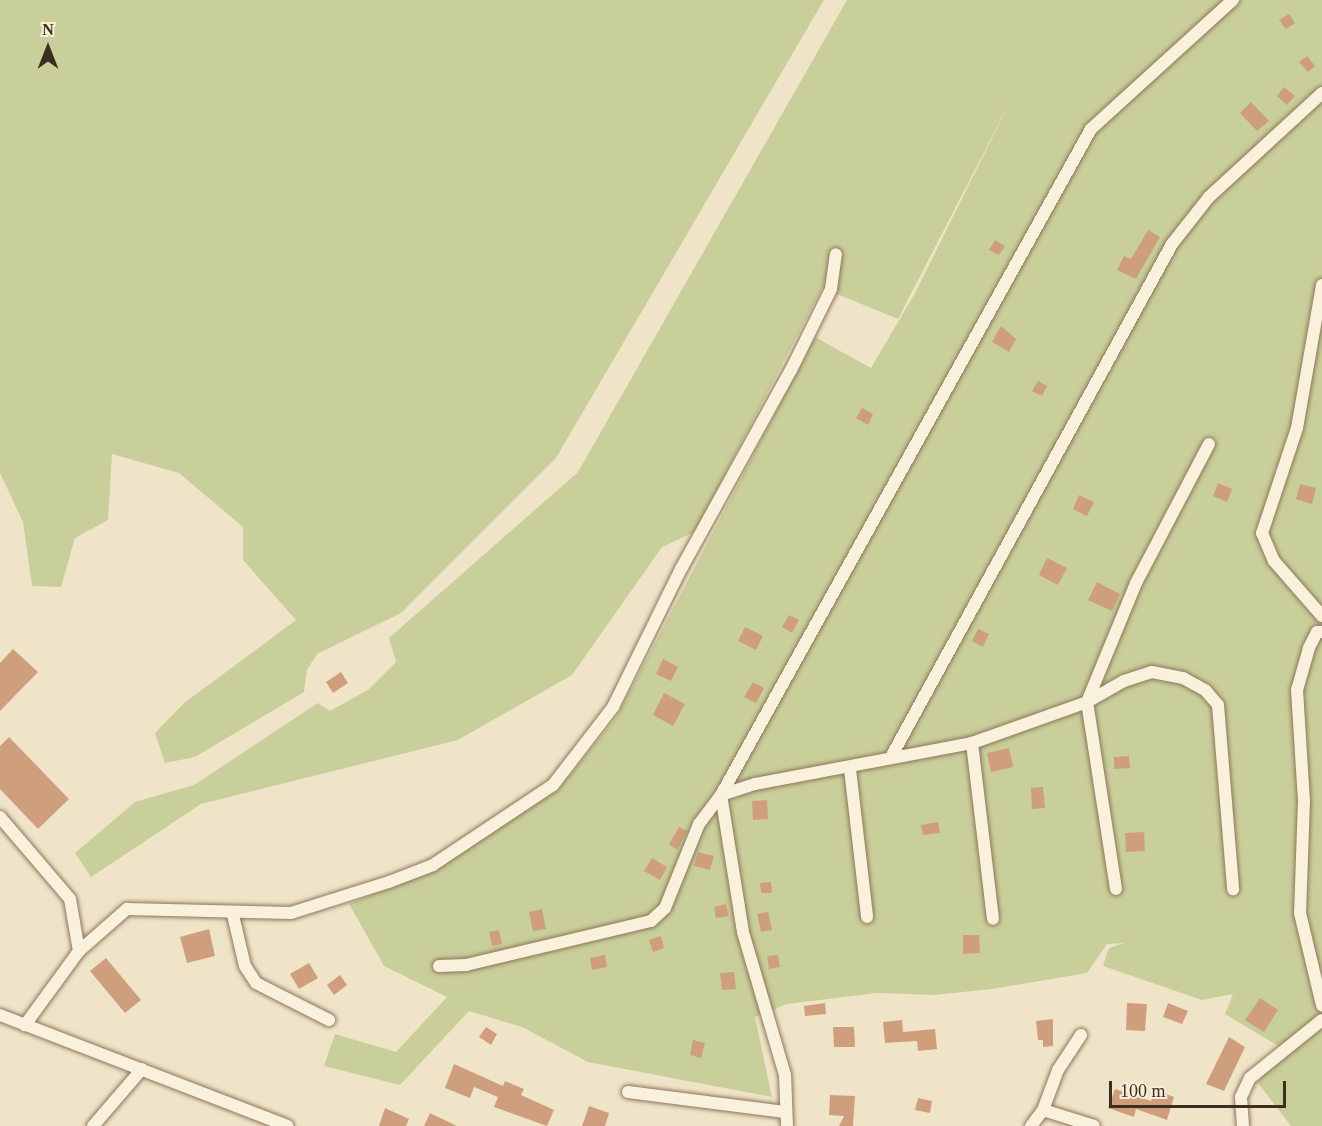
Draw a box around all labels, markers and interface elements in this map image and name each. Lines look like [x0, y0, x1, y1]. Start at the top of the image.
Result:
north arrow [18, 18, 78, 78]
text: N [42, 21, 54, 38]
scale bar [1112, 1069, 1289, 1107]
text: 100 m [1120, 1081, 1166, 1101]

